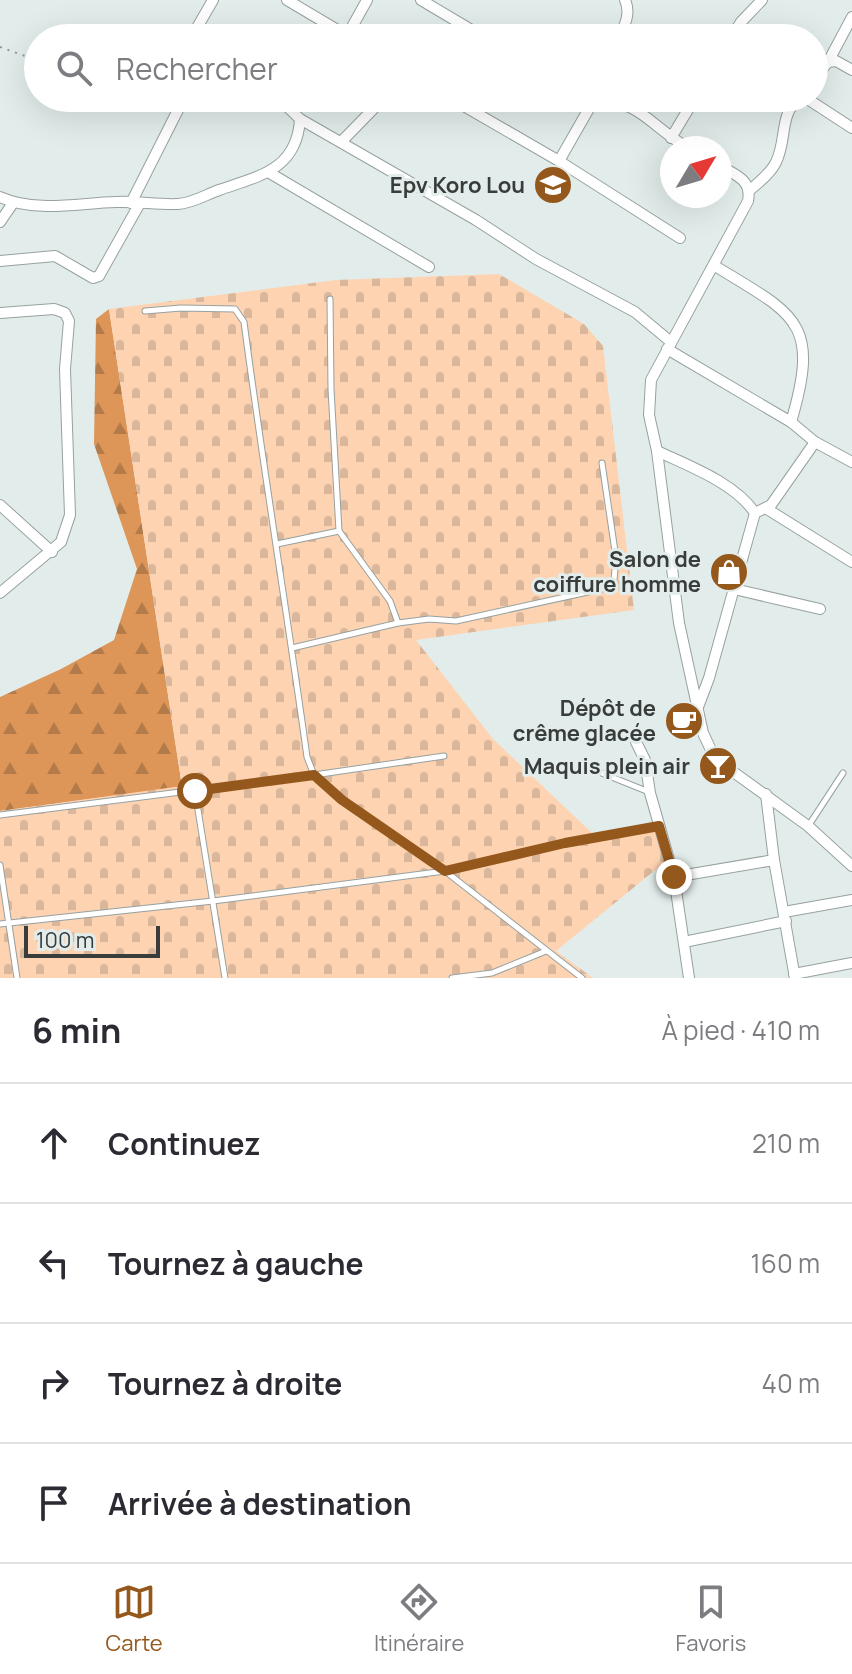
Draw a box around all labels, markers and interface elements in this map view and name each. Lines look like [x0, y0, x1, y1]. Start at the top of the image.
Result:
search box [24, 24, 828, 112]
icon: search [52, 46, 96, 90]
text: Rechercher [116, 48, 278, 89]
north arrow [660, 136, 732, 208]
school or university icon: Epv Koro Lou [532, 164, 574, 206]
place label: Epv Koro Lou [390, 170, 525, 200]
place label: Salon de coiffure homme [533, 544, 701, 599]
shop icon: Salon de coiffure homme [708, 551, 750, 593]
place label: Dépôt de crême glacée [513, 693, 656, 748]
cafe icon: Dépôt de crême glacée [663, 700, 705, 742]
bar icon: Maquis plein air [697, 745, 739, 787]
place label: Maquis plein air [524, 751, 690, 781]
route start [177, 773, 213, 809]
route end [656, 859, 692, 895]
scale bar [24, 922, 160, 958]
text: 100 m [36, 925, 94, 955]
text: 6 min [32, 1007, 121, 1053]
text: À pied · 410 m [661, 1012, 820, 1048]
icon: ahead [32, 1121, 76, 1165]
text: Continuez [108, 1123, 260, 1164]
text: 210 m [752, 1125, 820, 1161]
icon: left [32, 1241, 76, 1285]
text: Tournez à gauche [108, 1243, 364, 1284]
text: 160 m [751, 1245, 820, 1281]
icon: right [32, 1361, 76, 1405]
text: Tournez à droite [108, 1363, 342, 1404]
text: 40 m [762, 1365, 820, 1401]
icon: arrive [32, 1481, 76, 1525]
text: Arrivée à destination [108, 1483, 411, 1524]
tab: Carte [106, 1580, 163, 1658]
tab: Itinéraire [374, 1580, 464, 1658]
tab: Favoris [676, 1580, 746, 1658]

